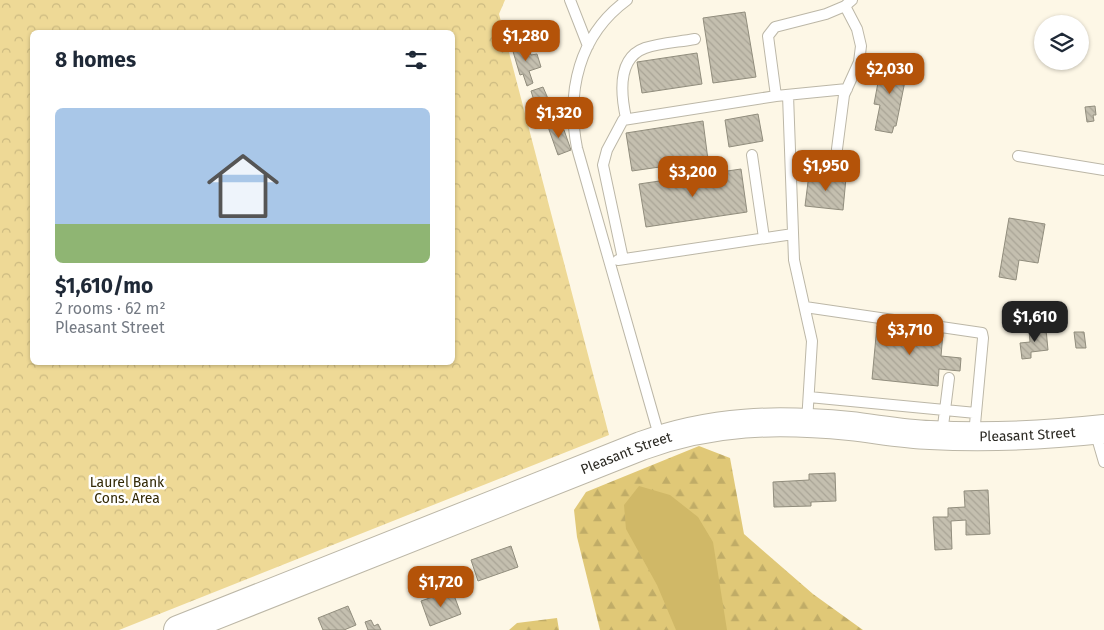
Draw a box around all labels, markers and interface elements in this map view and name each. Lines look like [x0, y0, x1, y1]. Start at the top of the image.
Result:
map controls [1034, 15, 1089, 70]
button: layers [1034, 15, 1089, 70]
pin: $1,280 [485, 20, 567, 62]
text: $1,280 [503, 26, 549, 45]
icon: filters [402, 46, 430, 74]
text: 8 homes [55, 47, 136, 73]
pin: $2,030 [849, 52, 931, 95]
text: $2,030 [866, 59, 914, 78]
pin: $1,320 [518, 96, 600, 139]
text: $1,320 [536, 103, 582, 122]
icon: home [198, 141, 288, 231]
pin: $1,950 [785, 150, 867, 192]
pin: $3,200 [652, 156, 734, 198]
text: $1,950 [803, 156, 849, 175]
text: $3,200 [669, 162, 717, 181]
text: $1,610/mo [55, 273, 153, 299]
text: 2 rooms · 62 m² [55, 299, 166, 318]
pin: $1,610 [994, 300, 1076, 343]
text: $1,610 [1013, 307, 1057, 326]
pin: $3,710 [869, 314, 951, 356]
text: Pleasant Street [55, 318, 165, 337]
text: $3,710 [887, 320, 933, 339]
street label: Pleasant Street [979, 424, 1077, 445]
street label: Pleasant Street [578, 428, 675, 478]
park label: Laurel Bank Cons. Area [90, 474, 165, 507]
pin: $1,720 [400, 566, 482, 608]
text: $1,720 [419, 572, 463, 591]

